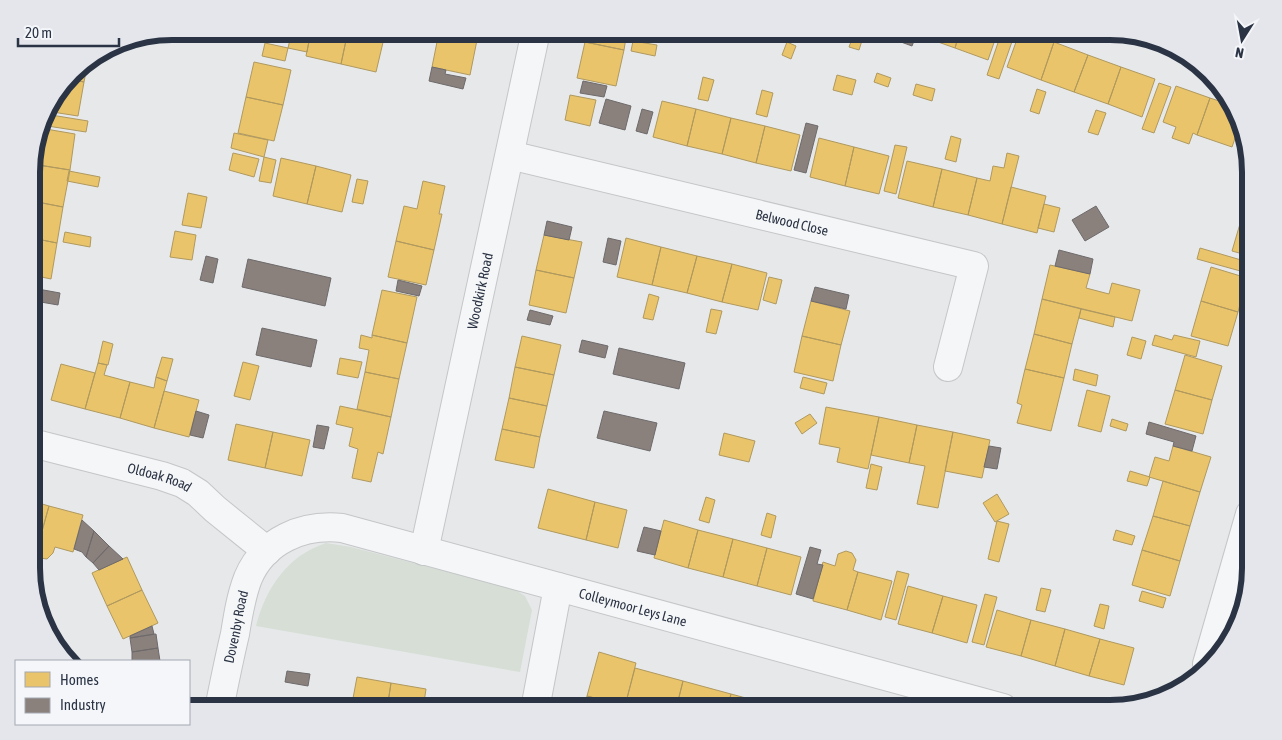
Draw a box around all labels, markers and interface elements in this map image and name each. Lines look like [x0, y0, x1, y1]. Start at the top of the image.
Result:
scale bar [18, 15, 119, 47]
north arrow [1217, 15, 1267, 65]
text: 20 m [25, 24, 52, 41]
text: N [1234, 44, 1245, 61]
street label: Belwood Close [754, 206, 830, 239]
street label: Woodkirk Road [464, 251, 496, 331]
street label: Oldoak Road [126, 460, 195, 495]
street label: Colleymoor Leys Lane [577, 585, 689, 630]
street label: Dovenby Road [221, 588, 251, 665]
legend [15, 660, 190, 725]
text: Homes [60, 671, 99, 688]
text: Industry [60, 696, 106, 713]

